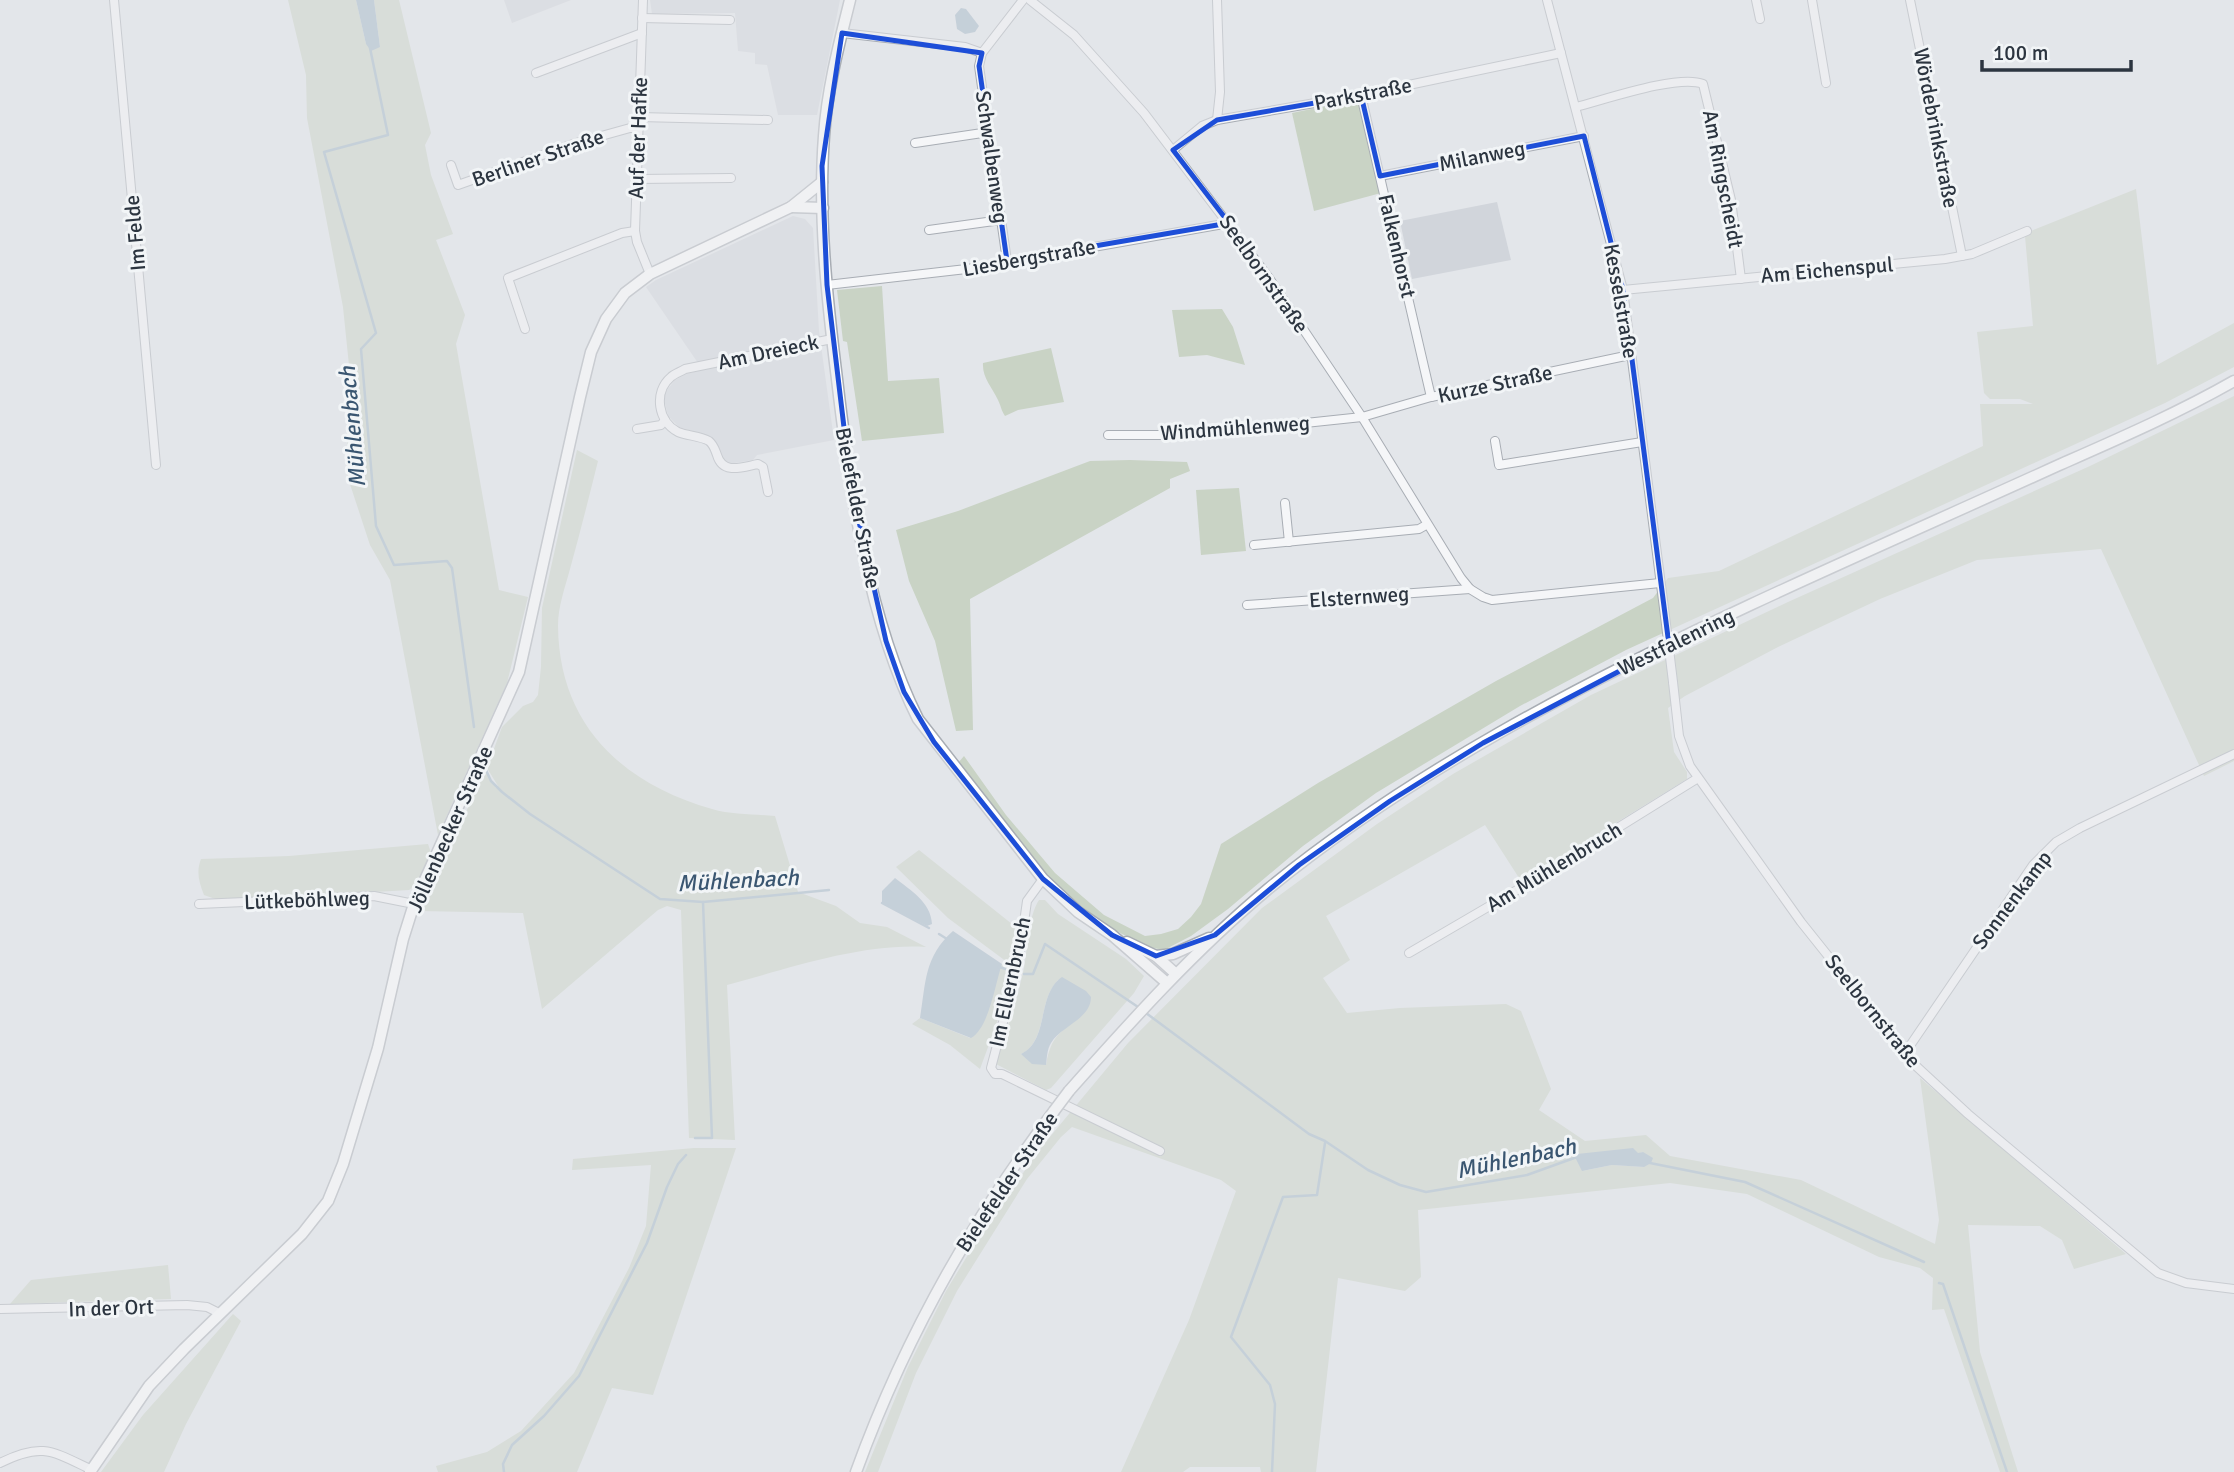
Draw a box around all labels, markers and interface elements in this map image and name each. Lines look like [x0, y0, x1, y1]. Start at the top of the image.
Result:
scale bar [1982, 28, 2131, 72]
text: 100 m [1993, 40, 2048, 66]
street label: Wördebrinkstraße [1908, 46, 1964, 210]
street label: Parkstraße [1312, 72, 1414, 116]
street label: Auf der Hafke [623, 76, 653, 200]
street label: Schwalbenweg [970, 89, 1014, 225]
street label: Am Ringscheidt [1697, 108, 1749, 250]
street label: Berliner Straße [469, 123, 607, 193]
street label: Milanweg [1437, 135, 1527, 177]
street label: Falkenhorst [1372, 192, 1422, 300]
street label: Im Felde [119, 194, 151, 272]
street label: Seelbornstraße [1214, 210, 1314, 338]
street label: Liesbergstraße [960, 234, 1098, 282]
street label: Kesselstraße [1598, 242, 1644, 360]
street label: Am Eichenspul [1760, 251, 1894, 289]
street label: Am Dreieck [715, 329, 821, 375]
street label: Kurze Straße [1435, 359, 1555, 409]
water label: Mühlenbach [333, 364, 372, 489]
street label: Windmühlenweg [1159, 410, 1311, 446]
street label: Bielefelder Straße [830, 425, 886, 591]
street label: Elsternweg [1308, 581, 1410, 613]
street label: Westfalenring [1614, 603, 1738, 681]
street label: Jöllenbecker Straße [402, 742, 498, 916]
street label: Am Mühlenbruch [1481, 816, 1627, 918]
street label: Sonnenkamp [1967, 846, 2057, 954]
water label: Mühlenbach [677, 863, 801, 898]
street label: Lütkeböhlweg [244, 885, 370, 915]
street label: Im Ellernbruch [984, 914, 1036, 1050]
street label: Seelbornstraße [1819, 949, 1927, 1073]
street label: Bielefelder Straße [950, 1107, 1064, 1257]
water label: Mühlenbach [1454, 1131, 1580, 1185]
street label: In der Ort [68, 1294, 154, 1322]

